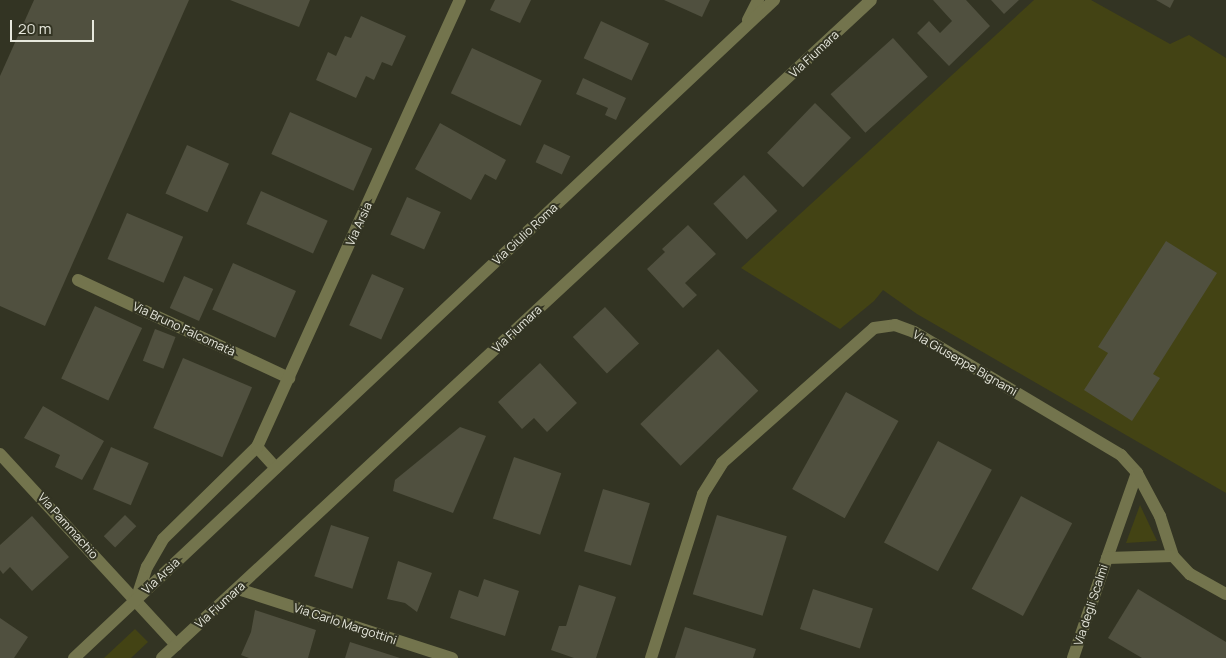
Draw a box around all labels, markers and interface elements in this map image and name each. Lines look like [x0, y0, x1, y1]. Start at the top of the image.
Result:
scale bar [12, 10, 96, 42]
text: 20 m [18, 18, 51, 39]
street label: Via Fiumara [786, 27, 842, 81]
street label: Via Arsia [343, 200, 375, 248]
street label: Via Giulio Roma [489, 200, 561, 268]
street label: Via Bruno Falcomatà [130, 299, 238, 359]
street label: Via Fiumara [489, 302, 545, 356]
street label: Via Giuseppe Bignami [910, 327, 1020, 399]
street label: Via Pammachio [35, 490, 101, 562]
street label: Via Arsia [139, 555, 183, 597]
street label: Via degli Scalmi [1071, 563, 1111, 647]
street label: Via Fiumara [192, 579, 248, 631]
street label: Via Carlo Margottini [292, 601, 398, 647]

